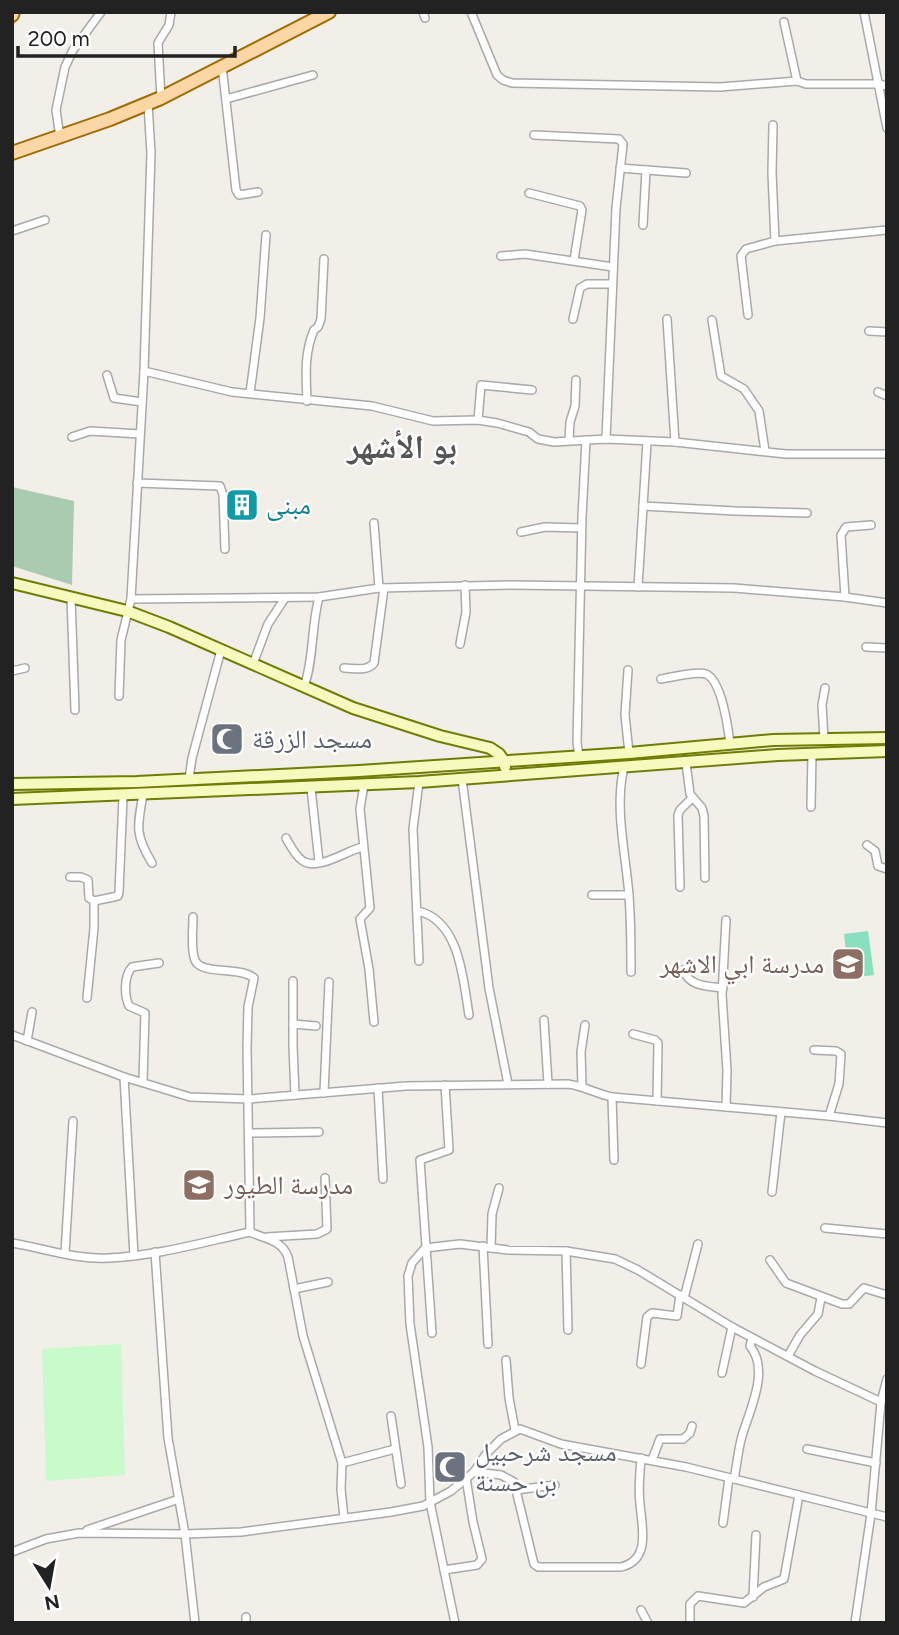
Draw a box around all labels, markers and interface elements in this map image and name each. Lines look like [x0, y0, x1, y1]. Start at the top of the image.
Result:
scale bar [18, 14, 234, 58]
text: 200 m [28, 26, 90, 51]
district label: بو الأشهر [345, 427, 457, 466]
building icon: مبنى [223, 486, 261, 524]
place label: مبنى [266, 489, 311, 521]
mosque icon: مسجد الزرقة [208, 720, 246, 758]
place label: مسجد الزرقة [252, 723, 372, 755]
school or university icon: مدرسة ابي الاشهر [829, 945, 867, 983]
place label: مدرسة ابي الاشهر [659, 948, 824, 985]
school or university icon: مدرسة الطيور [180, 1166, 218, 1204]
place label: مدرسة الطيور [223, 1169, 353, 1201]
place label: مسجد شرحبيل بن حسنة [475, 1436, 617, 1498]
mosque icon: مسجد شرحبيل بن حسنة [431, 1448, 469, 1486]
north arrow [14, 1551, 84, 1621]
text: N [43, 1590, 62, 1615]

